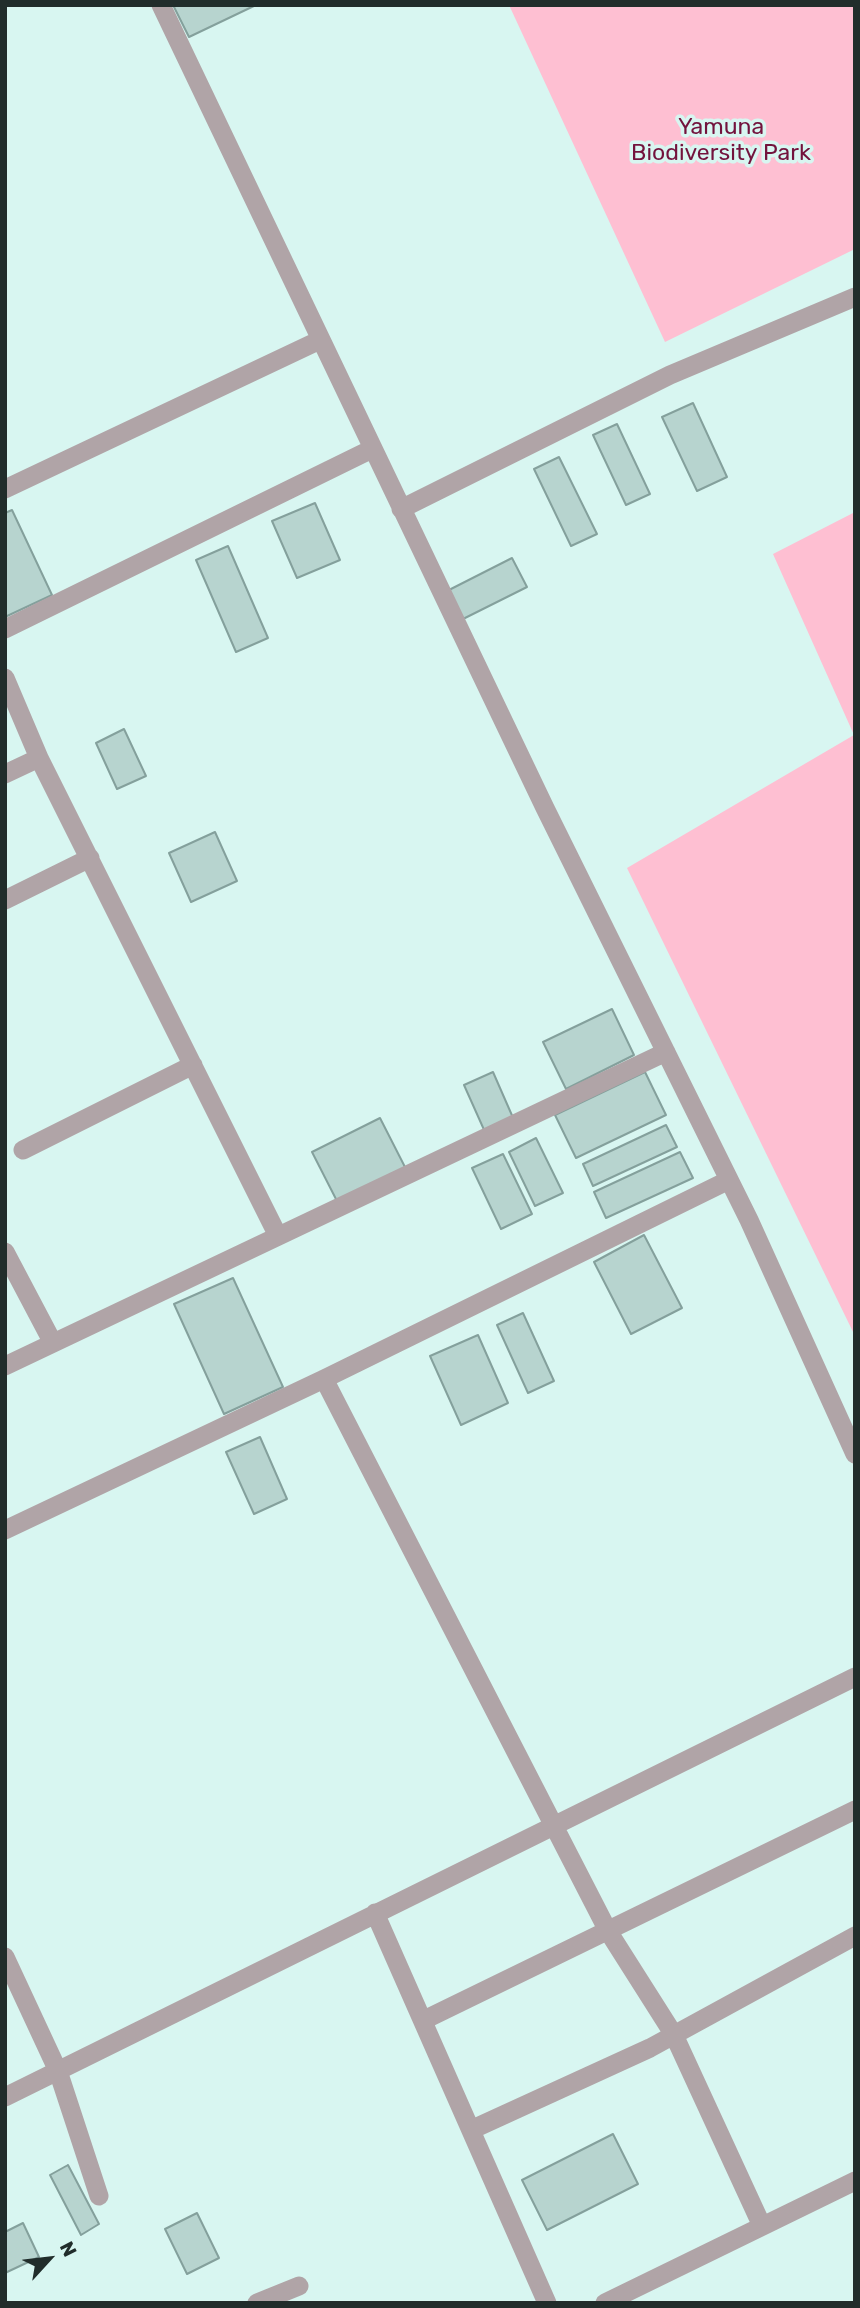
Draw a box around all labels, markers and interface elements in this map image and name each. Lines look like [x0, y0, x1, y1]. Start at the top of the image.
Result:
park label: Yamuna Biodiversity Park [631, 113, 811, 167]
north arrow [14, 2224, 84, 2294]
text: N [55, 2238, 82, 2261]

